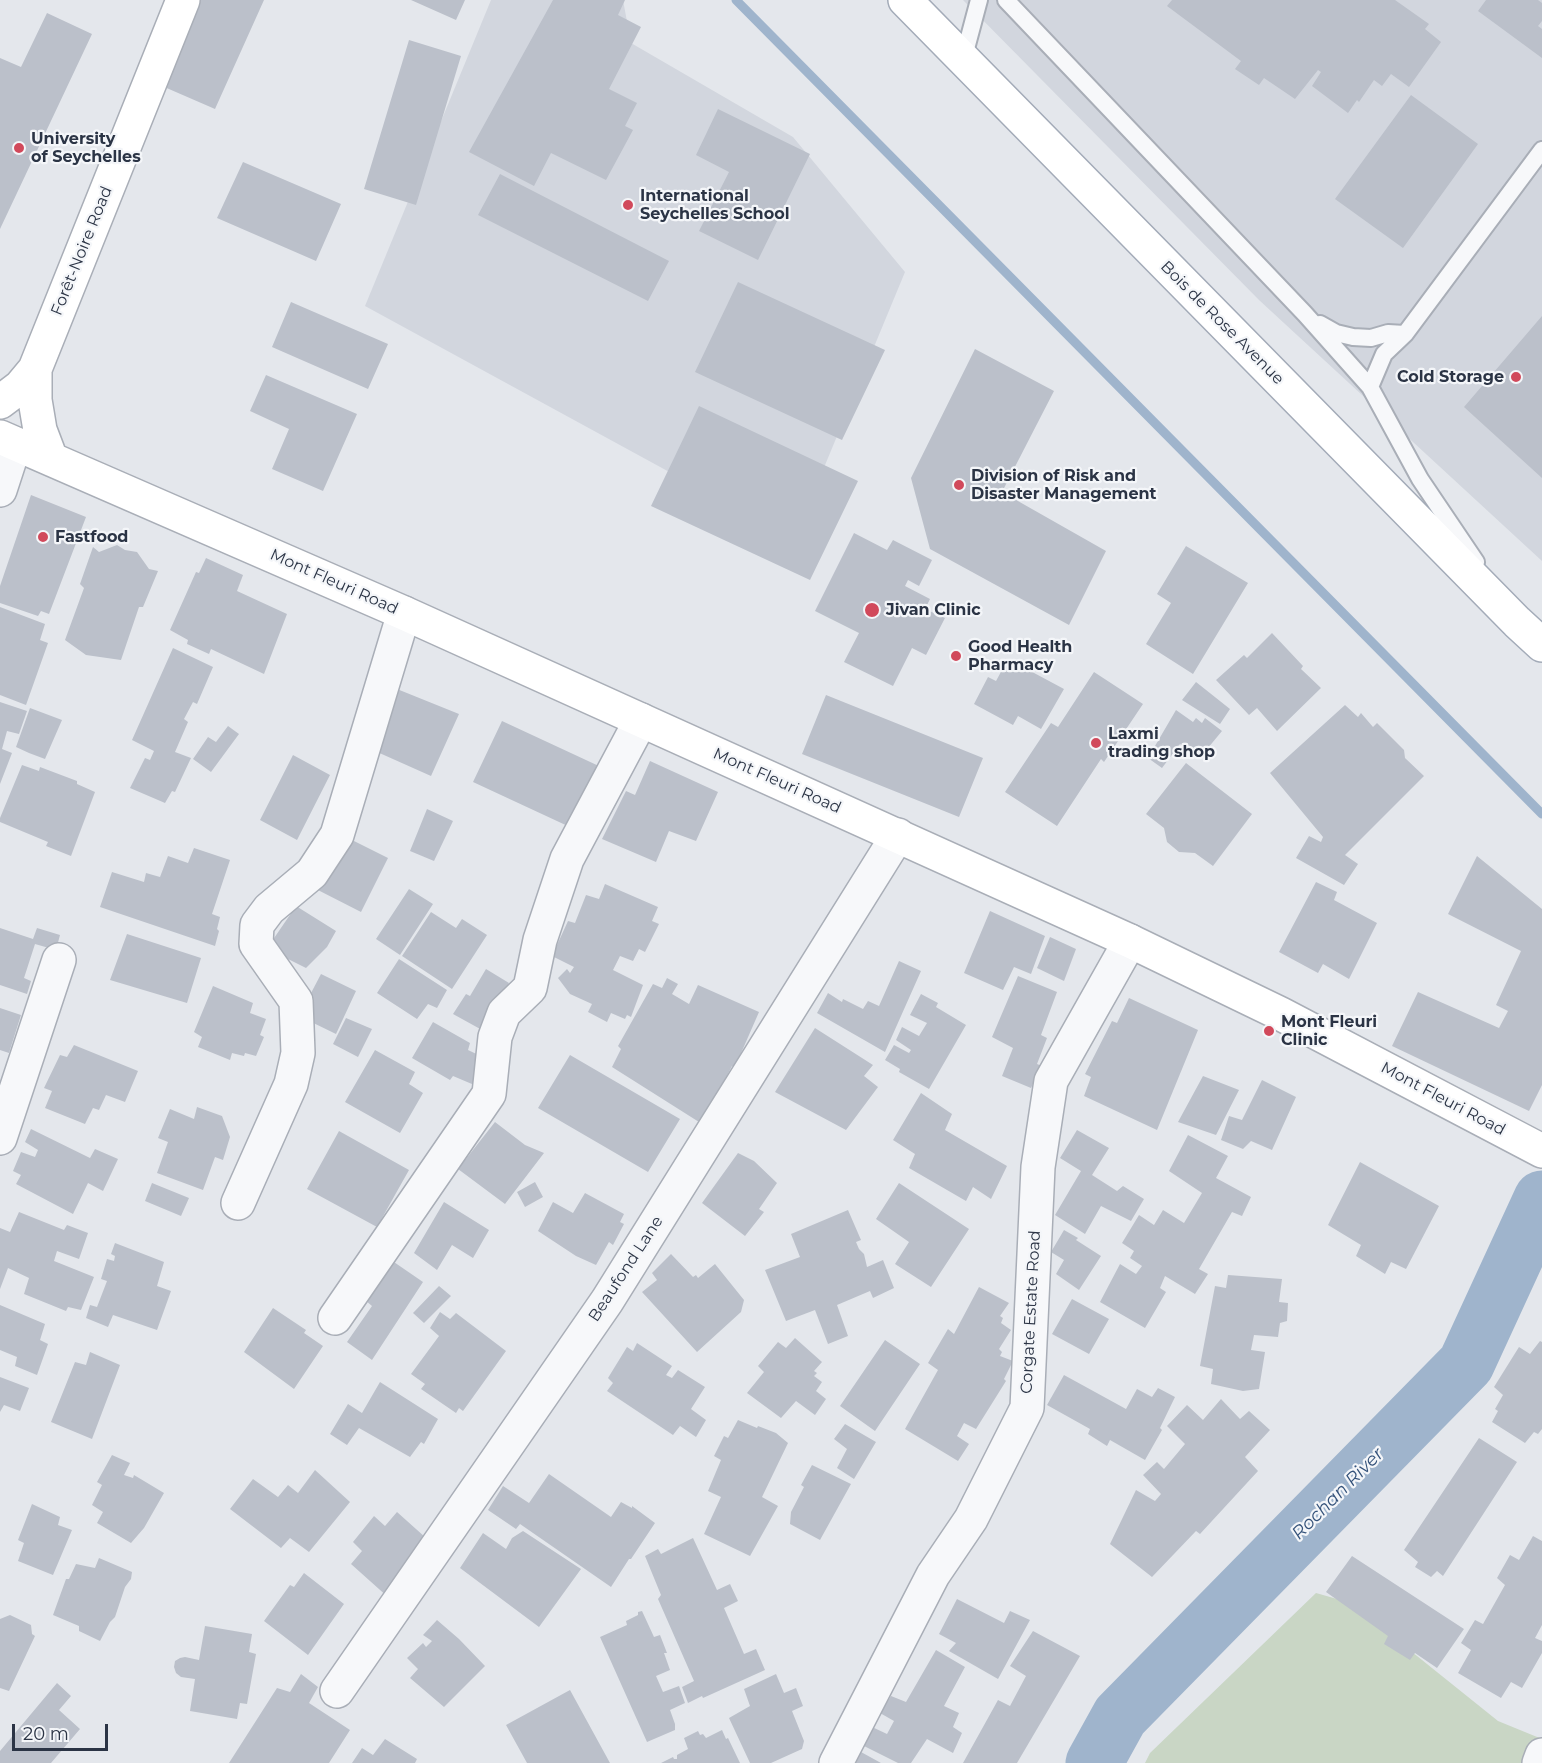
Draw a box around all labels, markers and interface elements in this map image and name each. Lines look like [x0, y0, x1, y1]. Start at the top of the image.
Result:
place label: University of Seychelles [31, 129, 141, 167]
marker: University of Seychelles [12, 141, 26, 155]
street label: Forêt-Noire Road [47, 184, 117, 318]
place label: International Seychelles School [640, 186, 789, 224]
marker: International Seychelles School [621, 198, 635, 212]
street label: Bois de Rose Avenue [1156, 257, 1288, 389]
place label: Cold Storage [1397, 367, 1504, 387]
marker: Cold Storage [1509, 370, 1523, 384]
place label: Division of Risk and Disaster Management [971, 466, 1157, 504]
marker: Division of Risk and Disaster Management [952, 478, 966, 492]
place label: Fastfood [55, 527, 128, 547]
marker: Fastfood [36, 530, 50, 544]
street label: Mont Fleuri Road [267, 545, 401, 619]
place label: Jivan Clinic [886, 600, 981, 620]
marker: Jivan Clinic [863, 601, 881, 619]
place label: Good Health Pharmacy [968, 637, 1072, 675]
marker: Good Health Pharmacy [949, 649, 963, 663]
place label: Laxmi trading shop [1108, 724, 1215, 762]
marker: Laxmi trading shop [1089, 736, 1103, 750]
street label: Mont Fleuri Road [710, 744, 844, 818]
place label: Mont Fleuri Clinic [1281, 1012, 1377, 1050]
marker: Mont Fleuri Clinic [1262, 1024, 1276, 1038]
street label: Mont Fleuri Road [1377, 1058, 1509, 1140]
street label: Beaufond Lane [585, 1213, 667, 1325]
street label: Corgate Estate Road [1017, 1230, 1045, 1394]
water label: Rochan River [1288, 1444, 1388, 1544]
scale bar [15, 1712, 111, 1750]
text: 20 m [23, 1723, 69, 1745]

